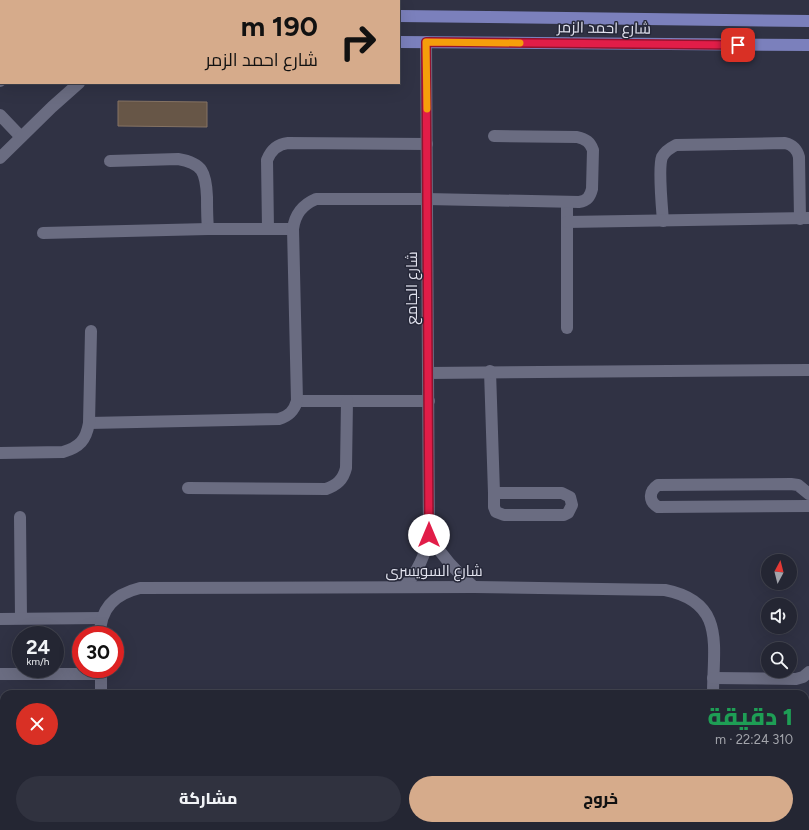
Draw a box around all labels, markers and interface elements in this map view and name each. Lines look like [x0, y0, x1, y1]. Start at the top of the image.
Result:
text: 190 m [241, 9, 318, 43]
icon: right [332, 16, 384, 68]
street label: شارع احمد الزمر [556, 18, 651, 40]
pin [721, 28, 755, 62]
icon: arrive [727, 34, 749, 56]
text: شارع احمد الزمر [205, 49, 318, 71]
street label: شارع الجامع [403, 251, 423, 325]
position arrow [408, 514, 450, 556]
north arrow [761, 554, 797, 590]
map controls [761, 554, 797, 678]
street label: شارع السويسرى [385, 562, 483, 582]
button: sound [761, 598, 797, 634]
speed limit sign: 30 [72, 626, 124, 678]
text: 24 [26, 635, 50, 659]
button: search [761, 642, 797, 678]
text: km/h [27, 655, 49, 668]
text: 1 دقيقة [707, 702, 793, 731]
button: close [16, 703, 58, 745]
text: 310 m · 22:24 [715, 732, 793, 747]
button: مشاركة [16, 776, 401, 822]
button: خروج [409, 776, 793, 822]

